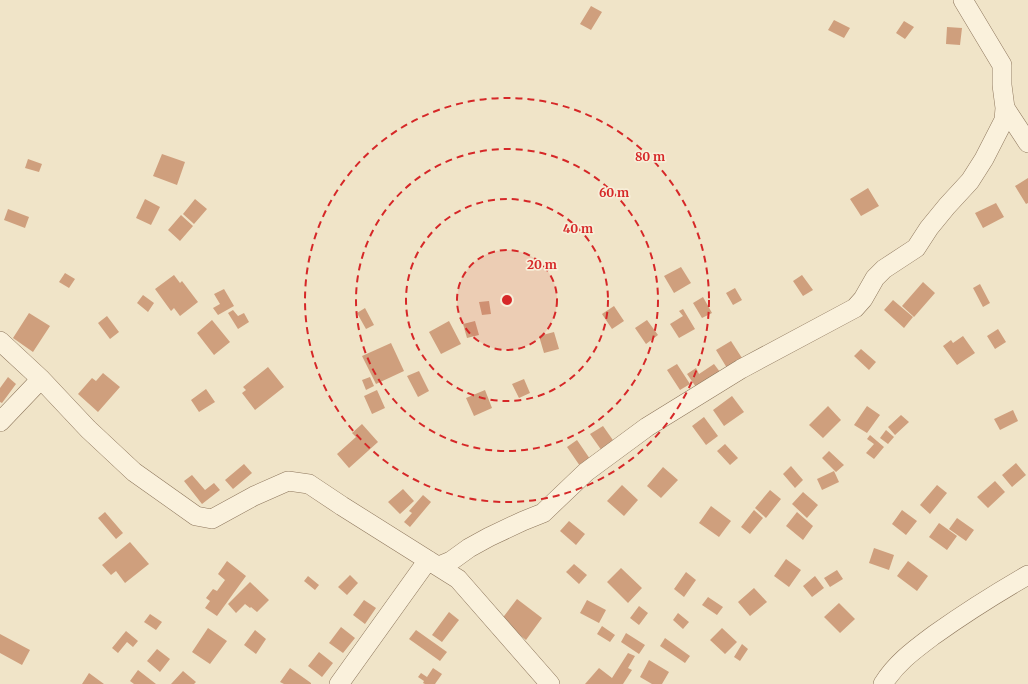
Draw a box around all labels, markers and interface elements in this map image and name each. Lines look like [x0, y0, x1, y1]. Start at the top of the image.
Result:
text: 80 m [635, 149, 665, 164]
text: 60 m [599, 185, 629, 200]
text: 40 m [563, 221, 593, 236]
text: 20 m [527, 257, 557, 272]
centre of rings [500, 293, 514, 307]

